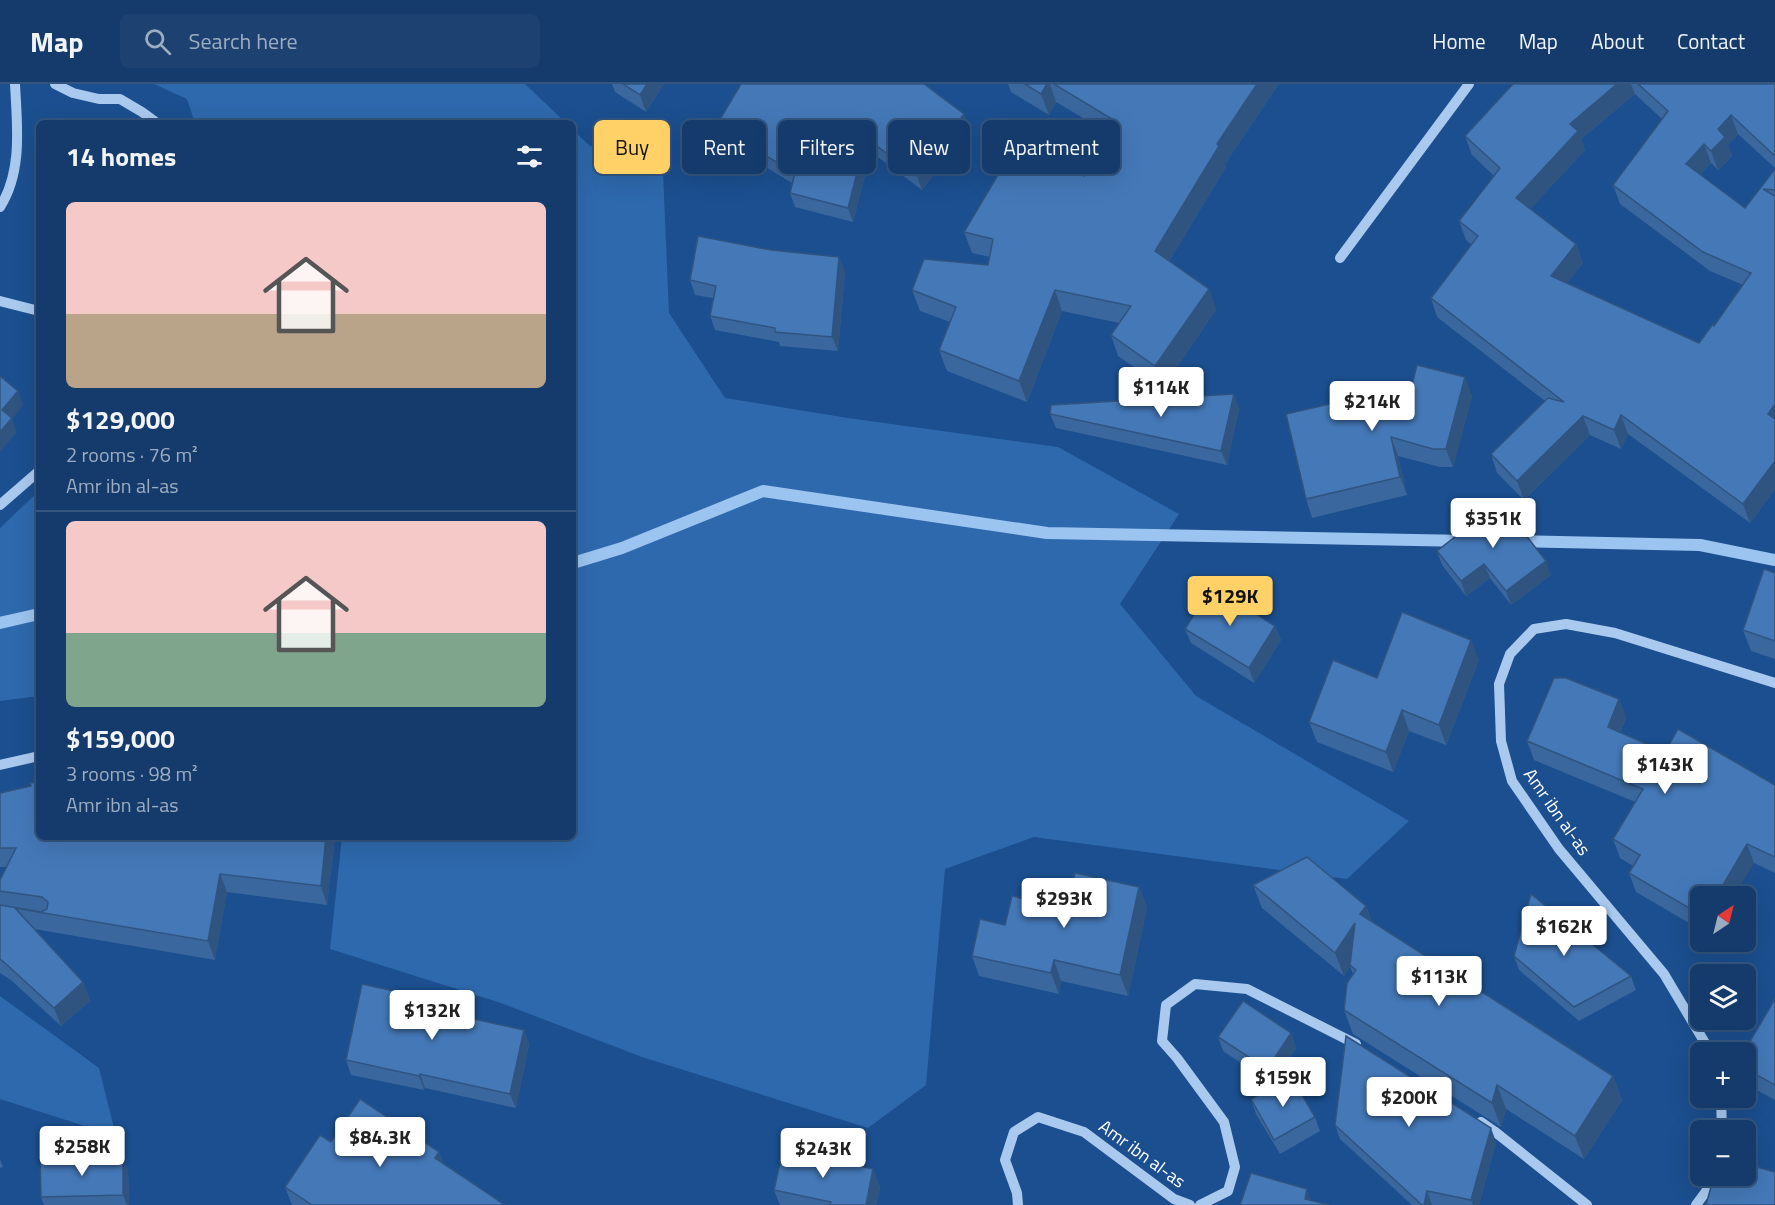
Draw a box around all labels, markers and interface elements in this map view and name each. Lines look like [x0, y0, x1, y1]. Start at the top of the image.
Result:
search box [120, 14, 540, 68]
text: Map [30, 20, 84, 63]
text: Search here [189, 24, 298, 58]
icon: search [141, 25, 174, 58]
text: Home [1432, 25, 1486, 57]
text: Map [1519, 25, 1558, 57]
text: About [1591, 25, 1644, 57]
text: Contact [1677, 25, 1745, 57]
chip: Buy [594, 120, 670, 174]
chip: Rent [682, 120, 766, 174]
chip: Filters [778, 120, 876, 174]
chip: New [888, 120, 970, 174]
chip: Apartment [982, 120, 1120, 174]
text: 14 homes [66, 137, 176, 176]
icon: filters [513, 140, 546, 173]
icon: home [252, 241, 360, 349]
pin: $114K [1119, 367, 1203, 418]
text: $114K [1133, 371, 1189, 402]
pin: $214K [1330, 381, 1414, 432]
text: $214K [1344, 385, 1400, 416]
text: $129,000 [66, 400, 175, 439]
text: 2 rooms · 76 m² [66, 439, 198, 470]
text: Amr ibn al-as [66, 470, 179, 501]
pin: $351K [1451, 498, 1535, 549]
text: $351K [1465, 502, 1521, 533]
icon: home [252, 560, 360, 668]
pin: $129K [1188, 576, 1272, 627]
text: $129K [1202, 580, 1258, 611]
text: $159,000 [66, 719, 175, 758]
pin: $143K [1623, 744, 1707, 795]
text: $143K [1637, 748, 1693, 779]
text: 3 rooms · 98 m² [66, 758, 198, 789]
street label: Amr ibn al-as [1517, 762, 1598, 861]
text: Amr ibn al-as [66, 789, 179, 820]
pin: $293K [1022, 878, 1106, 929]
text: $293K [1036, 882, 1092, 913]
north arrow [1690, 886, 1756, 952]
map controls [1690, 886, 1756, 1186]
pin: $162K [1522, 906, 1606, 957]
text: $162K [1536, 910, 1592, 941]
pin: $113K [1397, 956, 1481, 1007]
text: $113K [1411, 960, 1467, 991]
button: layers [1690, 964, 1756, 1030]
pin: $132K [390, 990, 474, 1041]
text: $132K [404, 994, 460, 1025]
button: + [1690, 1042, 1756, 1108]
pin: $159K [1241, 1057, 1325, 1108]
text: $159K [1255, 1061, 1311, 1092]
pin: $200K [1367, 1077, 1451, 1128]
text: $200K [1381, 1081, 1437, 1112]
street label: Amr ibn al-as [1093, 1113, 1191, 1194]
pin: $84.3K [331, 1117, 429, 1168]
button: − [1690, 1120, 1756, 1186]
text: $84.3K [349, 1121, 411, 1152]
pin: $258K [40, 1126, 124, 1177]
pin: $243K [781, 1128, 865, 1179]
text: $258K [54, 1130, 110, 1161]
text: $243K [795, 1132, 851, 1163]

